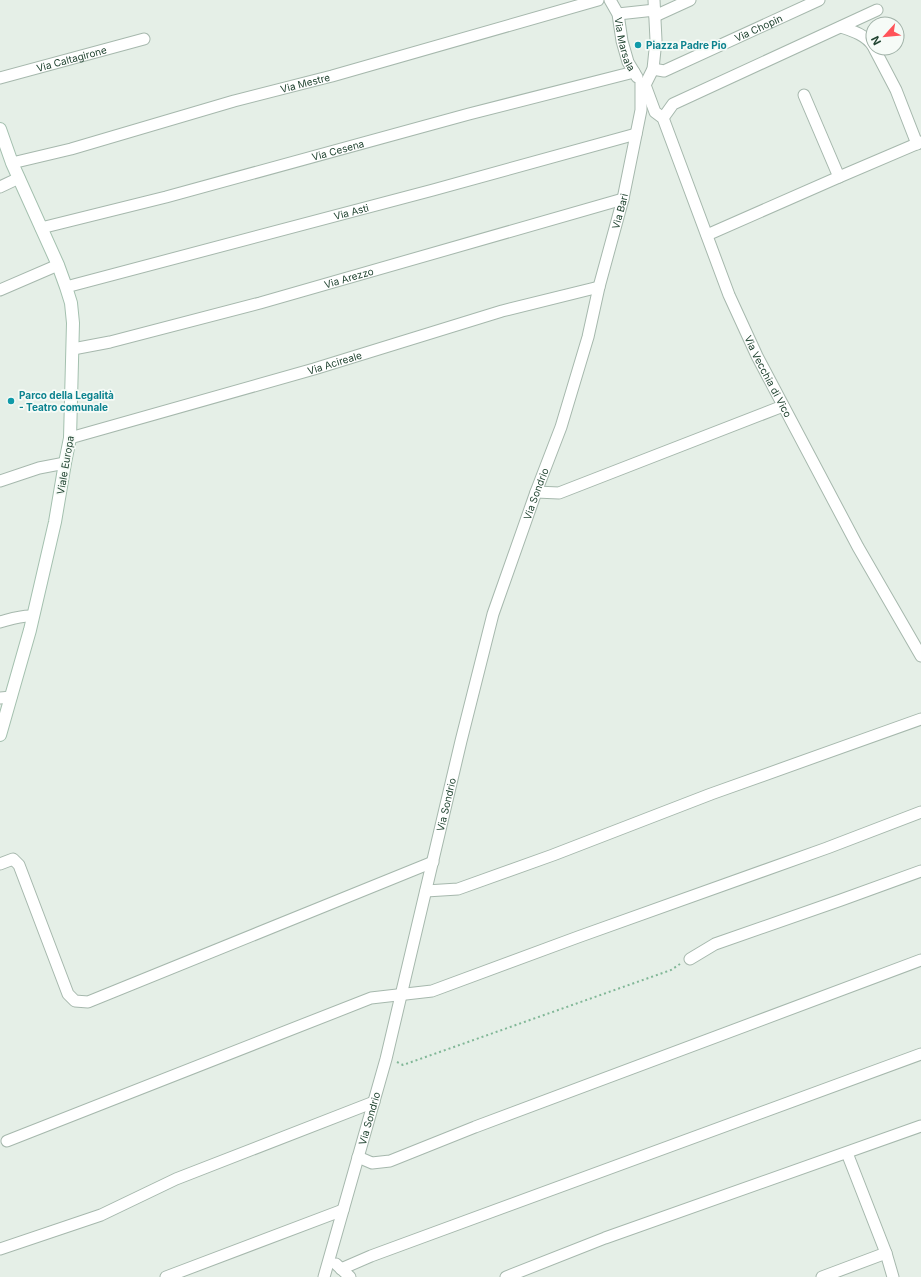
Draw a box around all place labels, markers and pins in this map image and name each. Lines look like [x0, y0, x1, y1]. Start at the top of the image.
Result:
place label: Piazza Padre Pio [646, 39, 727, 51]
marker: Piazza Padre Pio [633, 40, 643, 50]
place label: Parco della Legalità - Teatro comunale [19, 389, 114, 413]
marker: Parco della Legalità - Teatro comunale [6, 396, 16, 406]

